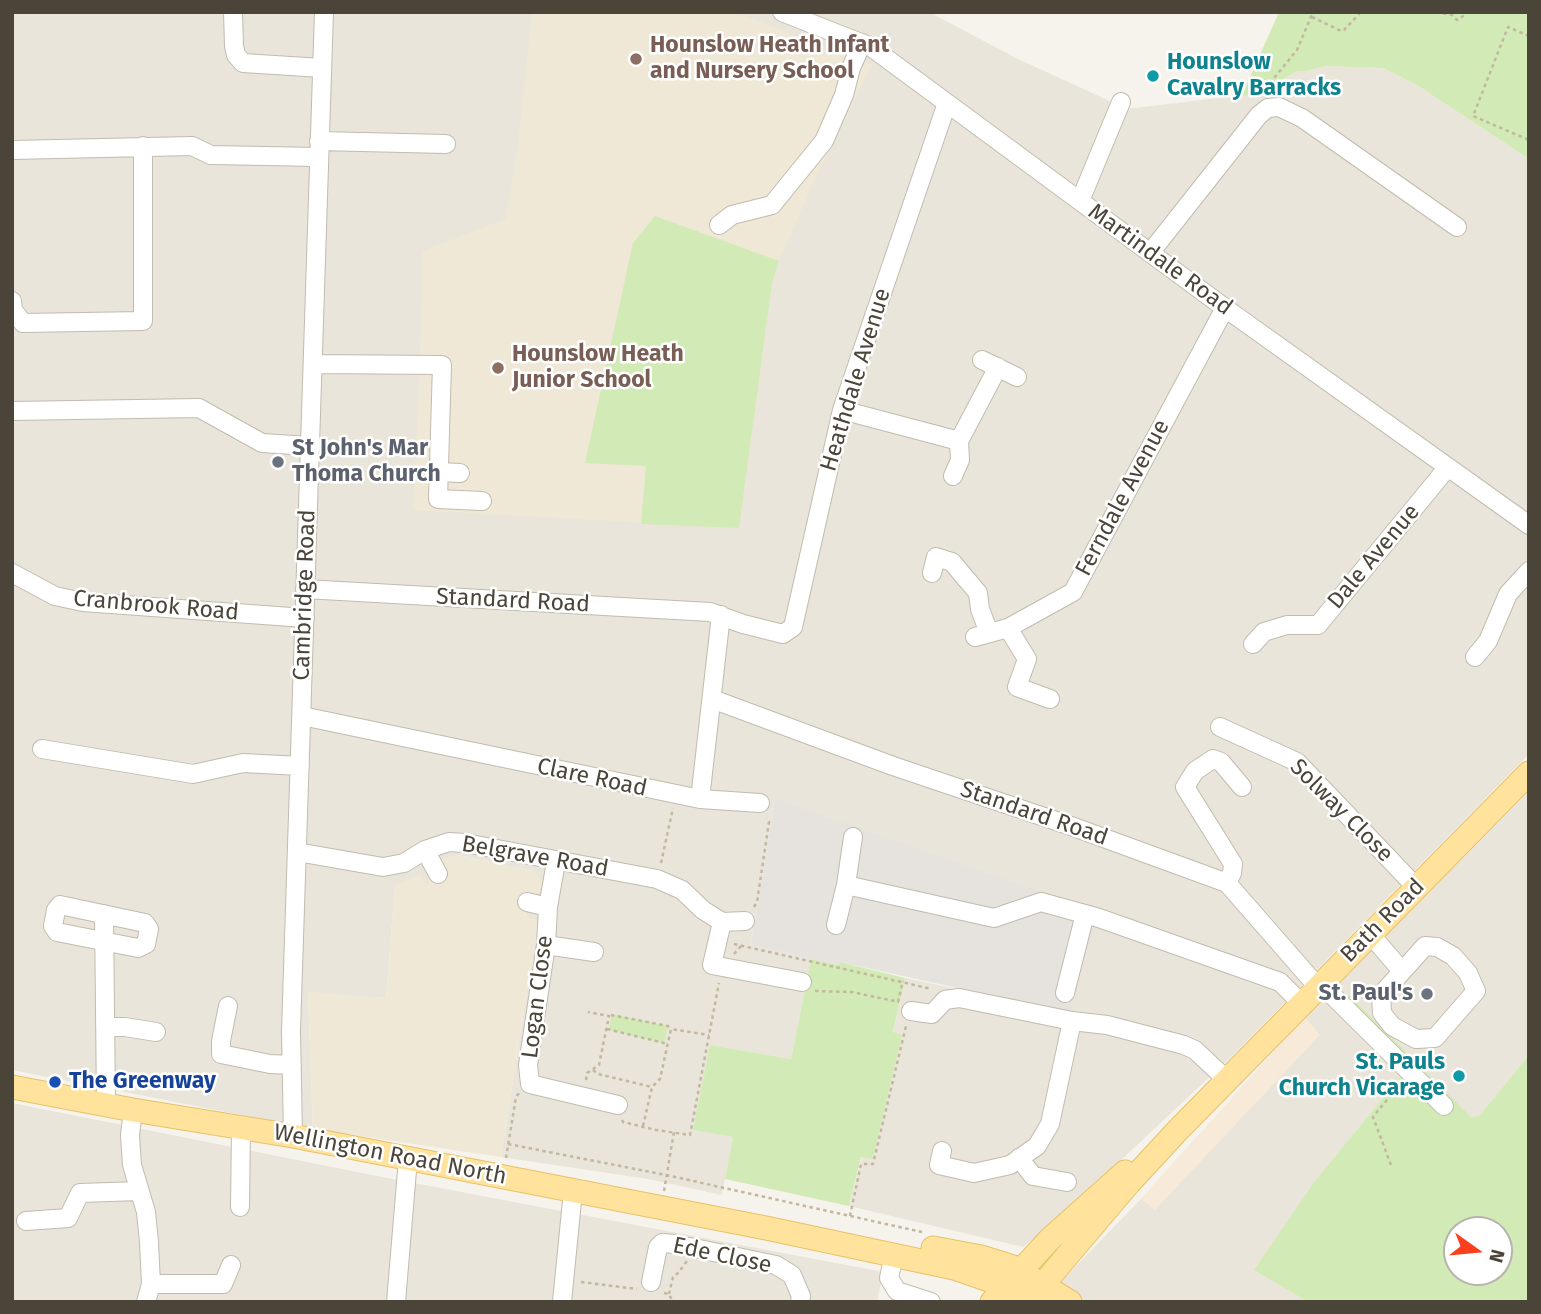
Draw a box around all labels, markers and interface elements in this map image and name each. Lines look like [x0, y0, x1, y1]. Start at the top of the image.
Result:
place label: Hounslow Heath Infant and Nursery School [650, 32, 889, 86]
place label: Hounslow Cavalry Barracks [1167, 49, 1341, 103]
marker: Hounslow Heath Infant and Nursery School [628, 51, 644, 67]
marker: Hounslow Cavalry Barracks [1145, 68, 1161, 84]
street label: Martindale Road [1082, 198, 1238, 322]
street label: Heathdale Avenue [815, 285, 897, 475]
place label: Hounslow Heath Junior School [512, 341, 684, 395]
marker: Hounslow Heath Junior School [490, 360, 506, 376]
street label: Ferndale Avenue [1070, 415, 1176, 581]
place label: St John's Mar Thoma Church [292, 435, 441, 489]
marker: St John's Mar Thoma Church [270, 454, 286, 470]
street label: Dale Avenue [1322, 499, 1426, 615]
street label: Cambridge Road [288, 509, 322, 681]
street label: Standard Road [435, 583, 591, 619]
street label: Cranbrook Road [72, 585, 240, 627]
street label: Clare Road [535, 753, 649, 803]
street label: Solway Close [1284, 754, 1398, 868]
street label: Standard Road [957, 776, 1111, 852]
street label: Belgrave Road [460, 831, 610, 883]
street label: Bath Road [1335, 873, 1431, 969]
street label: Logan Close [517, 934, 559, 1060]
place label: St. Paul's [1319, 980, 1413, 1008]
marker: St. Paul's [1419, 986, 1435, 1002]
place label: St. Pauls Church Vicarage [1279, 1049, 1445, 1103]
place label: The Greenway [69, 1068, 216, 1096]
marker: St. Pauls Church Vicarage [1451, 1068, 1467, 1084]
marker: The Greenway [47, 1074, 63, 1090]
street label: Wellington Road North [271, 1119, 509, 1191]
north arrow [1443, 1216, 1513, 1286]
street label: Ede Close [670, 1232, 774, 1280]
text: N [1484, 1247, 1510, 1265]

